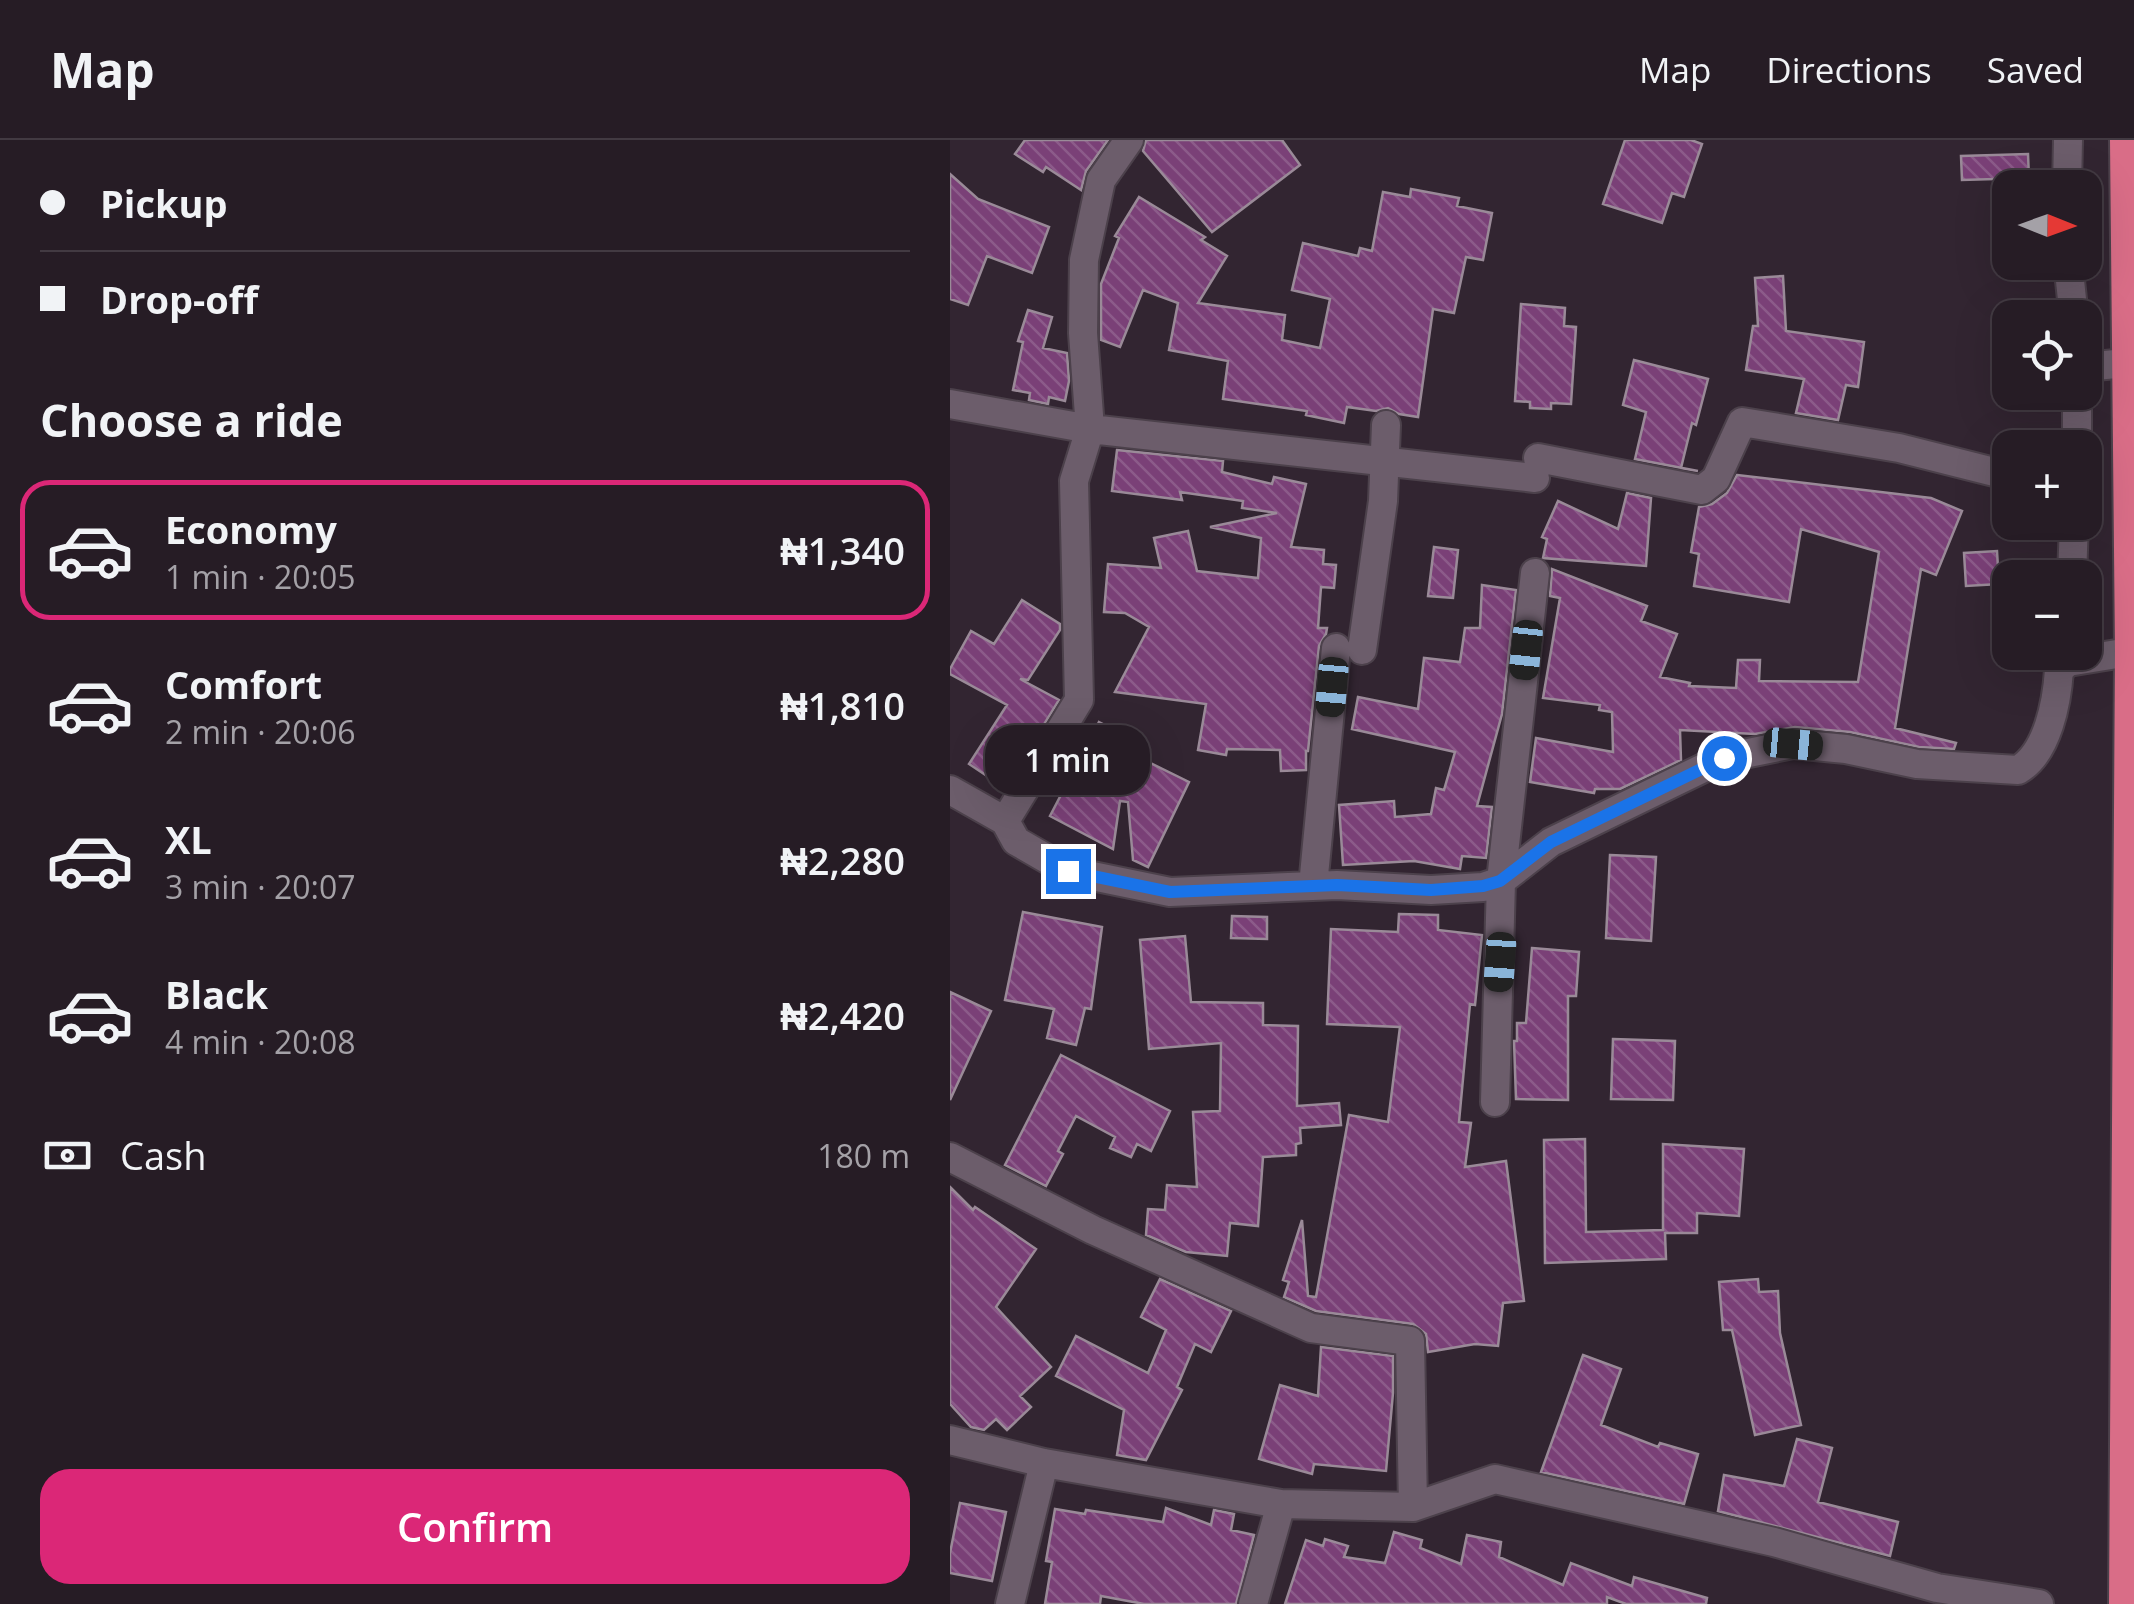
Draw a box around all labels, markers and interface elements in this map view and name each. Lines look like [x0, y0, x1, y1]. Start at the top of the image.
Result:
text: Map [50, 37, 155, 102]
text: Map [1639, 46, 1711, 93]
text: Directions [1766, 46, 1932, 93]
text: Saved [1987, 46, 2084, 93]
north arrow [1992, 170, 2102, 280]
map controls [1992, 170, 2102, 670]
text: Pickup [100, 177, 228, 229]
text: Drop-off [100, 273, 258, 325]
button: locate [1992, 300, 2102, 410]
text: Choose a ride [40, 389, 343, 450]
button: + [1992, 430, 2102, 540]
text: Economy [165, 503, 337, 555]
icon: car [45, 505, 135, 595]
text: ₦1,340 [780, 524, 905, 576]
text: 1 min · 20:05 [165, 555, 356, 598]
button: − [1992, 560, 2102, 670]
car [1508, 619, 1544, 681]
car [1314, 656, 1350, 718]
text: Comfort [165, 658, 322, 710]
icon: car [45, 660, 135, 750]
text: ₦1,810 [780, 679, 905, 731]
text: 2 min · 20:06 [165, 710, 356, 753]
callout: 1 min [986, 726, 1150, 796]
car [1762, 726, 1824, 762]
route start [1702, 736, 1747, 781]
text: 1 min [1024, 738, 1111, 781]
text: XL [165, 813, 212, 865]
icon: car [45, 815, 135, 905]
text: ₦2,280 [780, 834, 905, 886]
route end [1046, 849, 1091, 894]
text: 3 min · 20:07 [165, 865, 356, 908]
car [1483, 931, 1517, 993]
text: Black [165, 968, 268, 1020]
icon: car [45, 970, 135, 1060]
text: ₦2,420 [780, 989, 905, 1041]
text: 4 min · 20:08 [165, 1020, 356, 1063]
icon: cash [40, 1128, 95, 1183]
text: Cash [120, 1129, 206, 1181]
text: 180 m [817, 1134, 910, 1177]
button: Confirm [40, 1469, 910, 1584]

